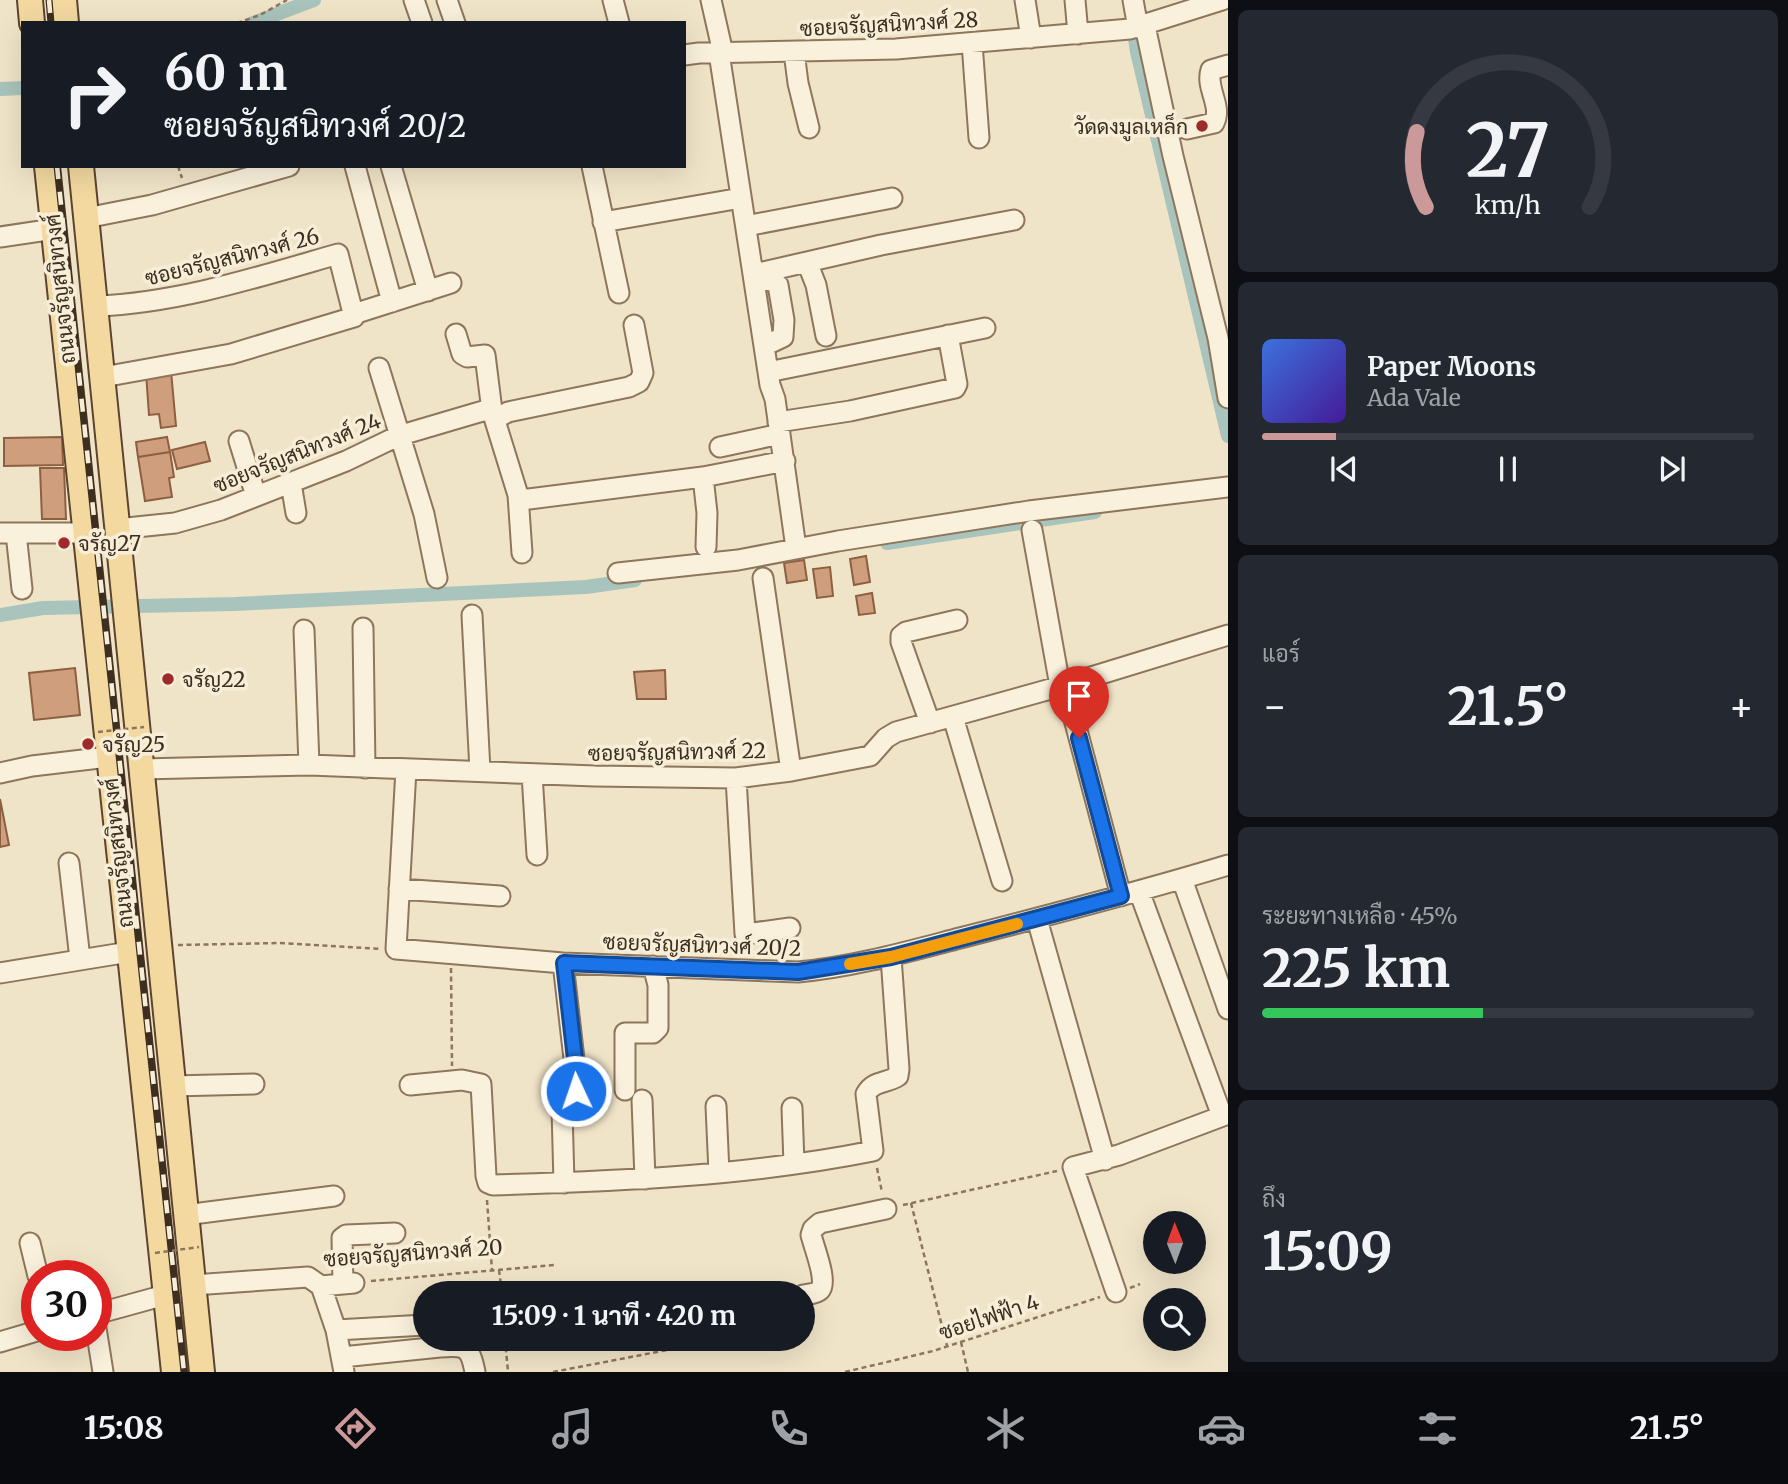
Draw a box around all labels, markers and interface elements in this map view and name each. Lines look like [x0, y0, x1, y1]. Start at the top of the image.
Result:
street label: ซอยจรัญสนิทวงศ์ 28 [799, 6, 979, 42]
text: 60 m [164, 42, 287, 103]
icon: right [49, 49, 140, 140]
text: ซอยจรัญสนิทวงศ์ 20/2 [164, 106, 466, 146]
text: 27 [1466, 106, 1550, 198]
place label: วัดดงมูลเหล็ก [1074, 112, 1188, 142]
marker: วัดดงมูลเหล็ก [1194, 118, 1210, 134]
text: km/h [1475, 189, 1541, 221]
street label: ถนนจรัญสนิทวงศ์ [39, 213, 81, 365]
street label: ซอยจรัญสนิทวงศ์ 26 [142, 222, 322, 292]
text: Paper Moons [1367, 350, 1536, 383]
text: Ada Vale [1367, 383, 1461, 412]
street label: ซอยจรัญสนิทวงศ์ 24 [209, 407, 385, 499]
icon: previous [1325, 450, 1363, 488]
icon: pause [1489, 450, 1527, 488]
icon: next [1653, 450, 1691, 488]
place label: จรัญ27 [78, 530, 141, 557]
marker: จรัญ27 [56, 535, 72, 551]
text: แอร์ [1262, 639, 1300, 668]
place label: จรัญ22 [182, 666, 246, 693]
pin [1049, 666, 1109, 738]
marker: จรัญ22 [160, 671, 176, 687]
text: 21.5° [1447, 674, 1569, 739]
icon: arrive [1060, 677, 1098, 715]
text: − [1262, 683, 1287, 730]
text: + [1729, 683, 1754, 730]
place label: จรัญ25 [102, 731, 165, 758]
marker: จรัญ25 [80, 736, 96, 752]
street label: ซอยจรัญสนิทวงศ์ 22 [588, 737, 766, 767]
street label: ถนนจรัญสนิทวงศ์ [97, 777, 139, 929]
text: ระยะทางเหลือ · 45% [1262, 901, 1458, 930]
street label: ซอยจรัญสนิทวงศ์ 20/2 [602, 928, 802, 962]
text: 225 km [1262, 936, 1450, 1001]
position arrow [539, 1054, 613, 1128]
text: ถึง [1262, 1184, 1286, 1213]
north arrow [1143, 1211, 1206, 1274]
map controls [1143, 1211, 1206, 1351]
text: 15:09 [1262, 1219, 1393, 1284]
street label: ซอยจรัญสนิทวงศ์ 20 [323, 1233, 503, 1273]
speed limit sign: 30 [21, 1260, 112, 1351]
street label: ซอยไฟฟ้า 4 [935, 1288, 1043, 1346]
button: search [1143, 1288, 1206, 1351]
text: 15:09 · 1 นาที · 420 m [492, 1299, 736, 1332]
icon: directions [331, 1404, 380, 1453]
icon: music [548, 1404, 597, 1453]
icon: phone [764, 1404, 813, 1453]
icon: climate [981, 1404, 1030, 1453]
icon: car [1197, 1404, 1246, 1453]
icon: filters [1413, 1404, 1462, 1453]
text: 15:08 [84, 1408, 164, 1448]
text: 21.5° [1630, 1408, 1704, 1448]

